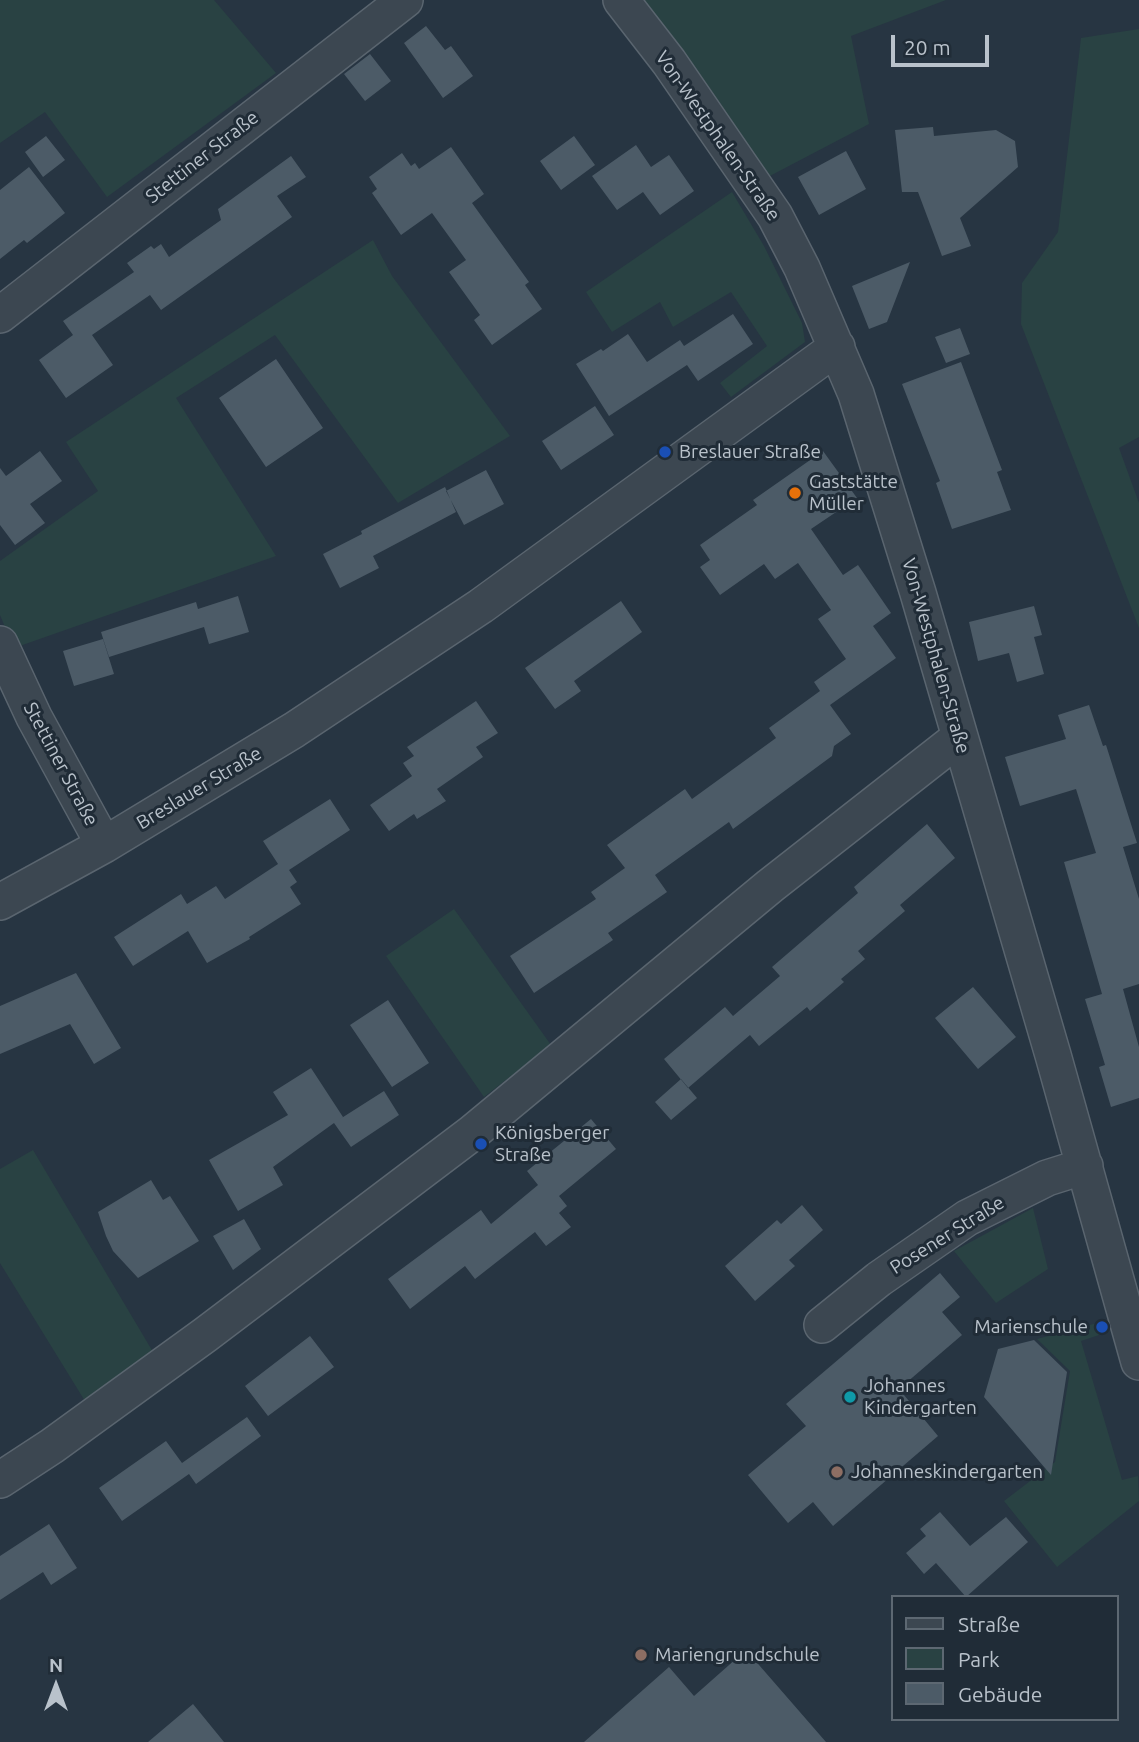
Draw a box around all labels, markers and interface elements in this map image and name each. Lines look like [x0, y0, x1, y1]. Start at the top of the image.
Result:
scale bar [894, 21, 992, 65]
text: 20 m [904, 35, 951, 59]
street label: Von-Westphalen-Straße [651, 47, 785, 225]
street label: Stettiner Straße [141, 106, 263, 208]
place label: Breslauer Straße [679, 441, 821, 463]
marker: Breslauer Straße [657, 444, 673, 460]
place label: Gaststätte Müller [809, 471, 898, 515]
marker: Gaststätte Müller [787, 485, 803, 501]
street label: Von-Westphalen-Straße [897, 556, 975, 756]
street label: Stettiner Straße [19, 698, 103, 830]
street label: Breslauer Straße [132, 742, 266, 834]
place label: Königsberger Straße [495, 1122, 609, 1166]
marker: Königsberger Straße [473, 1136, 489, 1152]
street label: Posener Straße [886, 1191, 1008, 1279]
place label: Marienschule [974, 1316, 1088, 1338]
marker: Marienschule [1094, 1319, 1110, 1335]
place label: Johannes Kindergarten [864, 1375, 977, 1419]
marker: Johannes Kindergarten [842, 1389, 858, 1405]
place label: Johanneskindergarten [851, 1461, 1043, 1483]
marker: Johanneskindergarten [829, 1464, 845, 1480]
legend [890, 1595, 1118, 1721]
text: Straße [958, 1612, 1020, 1636]
place label: Mariengrundschule [655, 1644, 820, 1666]
marker: Mariengrundschule [633, 1647, 649, 1663]
text: Park [958, 1647, 1000, 1671]
north arrow [21, 1651, 91, 1721]
text: N [49, 1654, 63, 1676]
text: Gebäude [958, 1682, 1042, 1706]

